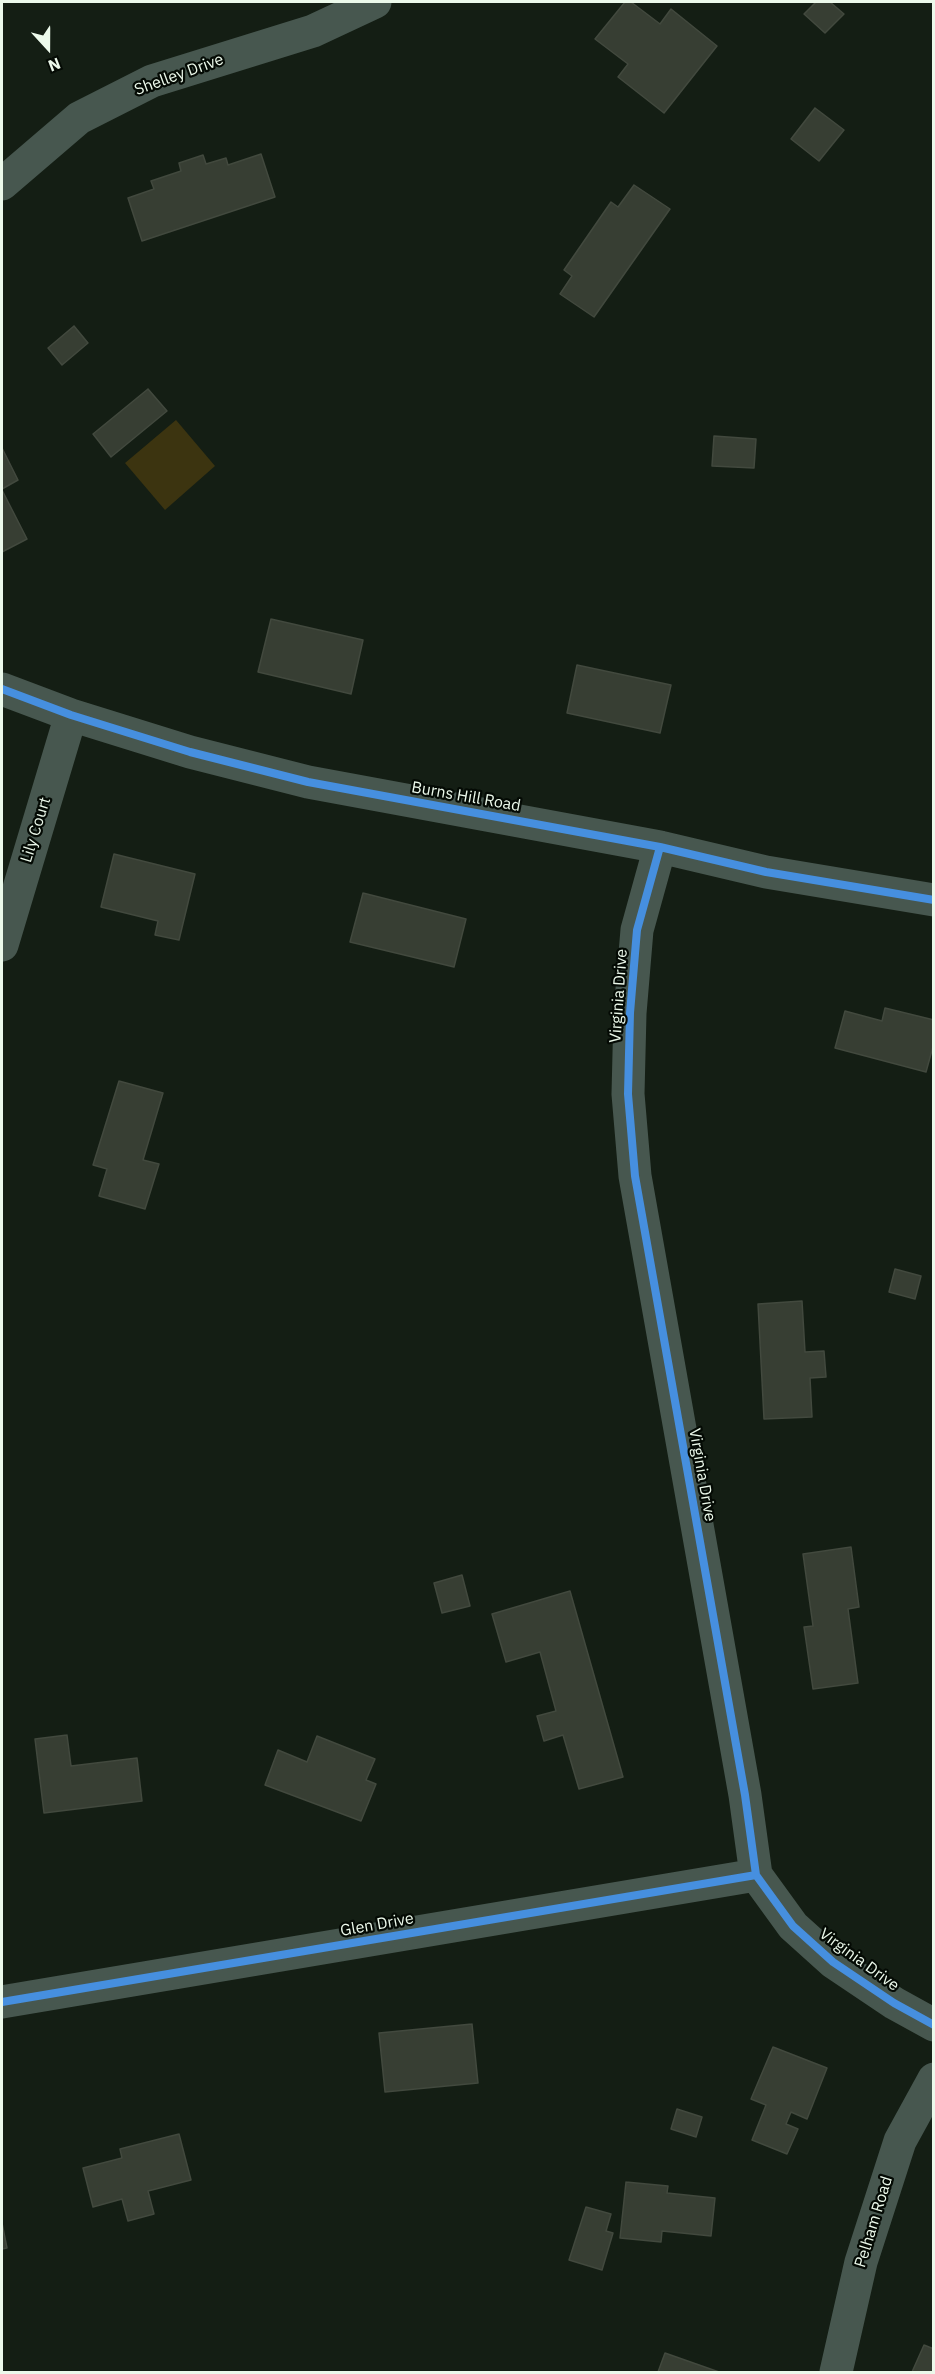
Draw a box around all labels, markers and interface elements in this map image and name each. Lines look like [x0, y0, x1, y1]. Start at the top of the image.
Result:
north arrow [18, 18, 78, 78]
street label: Shelley Drive [132, 50, 226, 100]
text: N [45, 53, 63, 76]
street label: Burns Hill Road [410, 778, 522, 816]
street label: Lily Court [17, 795, 55, 865]
street label: Virginia Drive [606, 948, 632, 1044]
street label: Virginia Drive [684, 1427, 720, 1523]
street label: Glen Drive [339, 1909, 415, 1941]
street label: Virginia Drive [815, 1925, 903, 1995]
street label: Pelham Road [851, 2174, 897, 2270]

